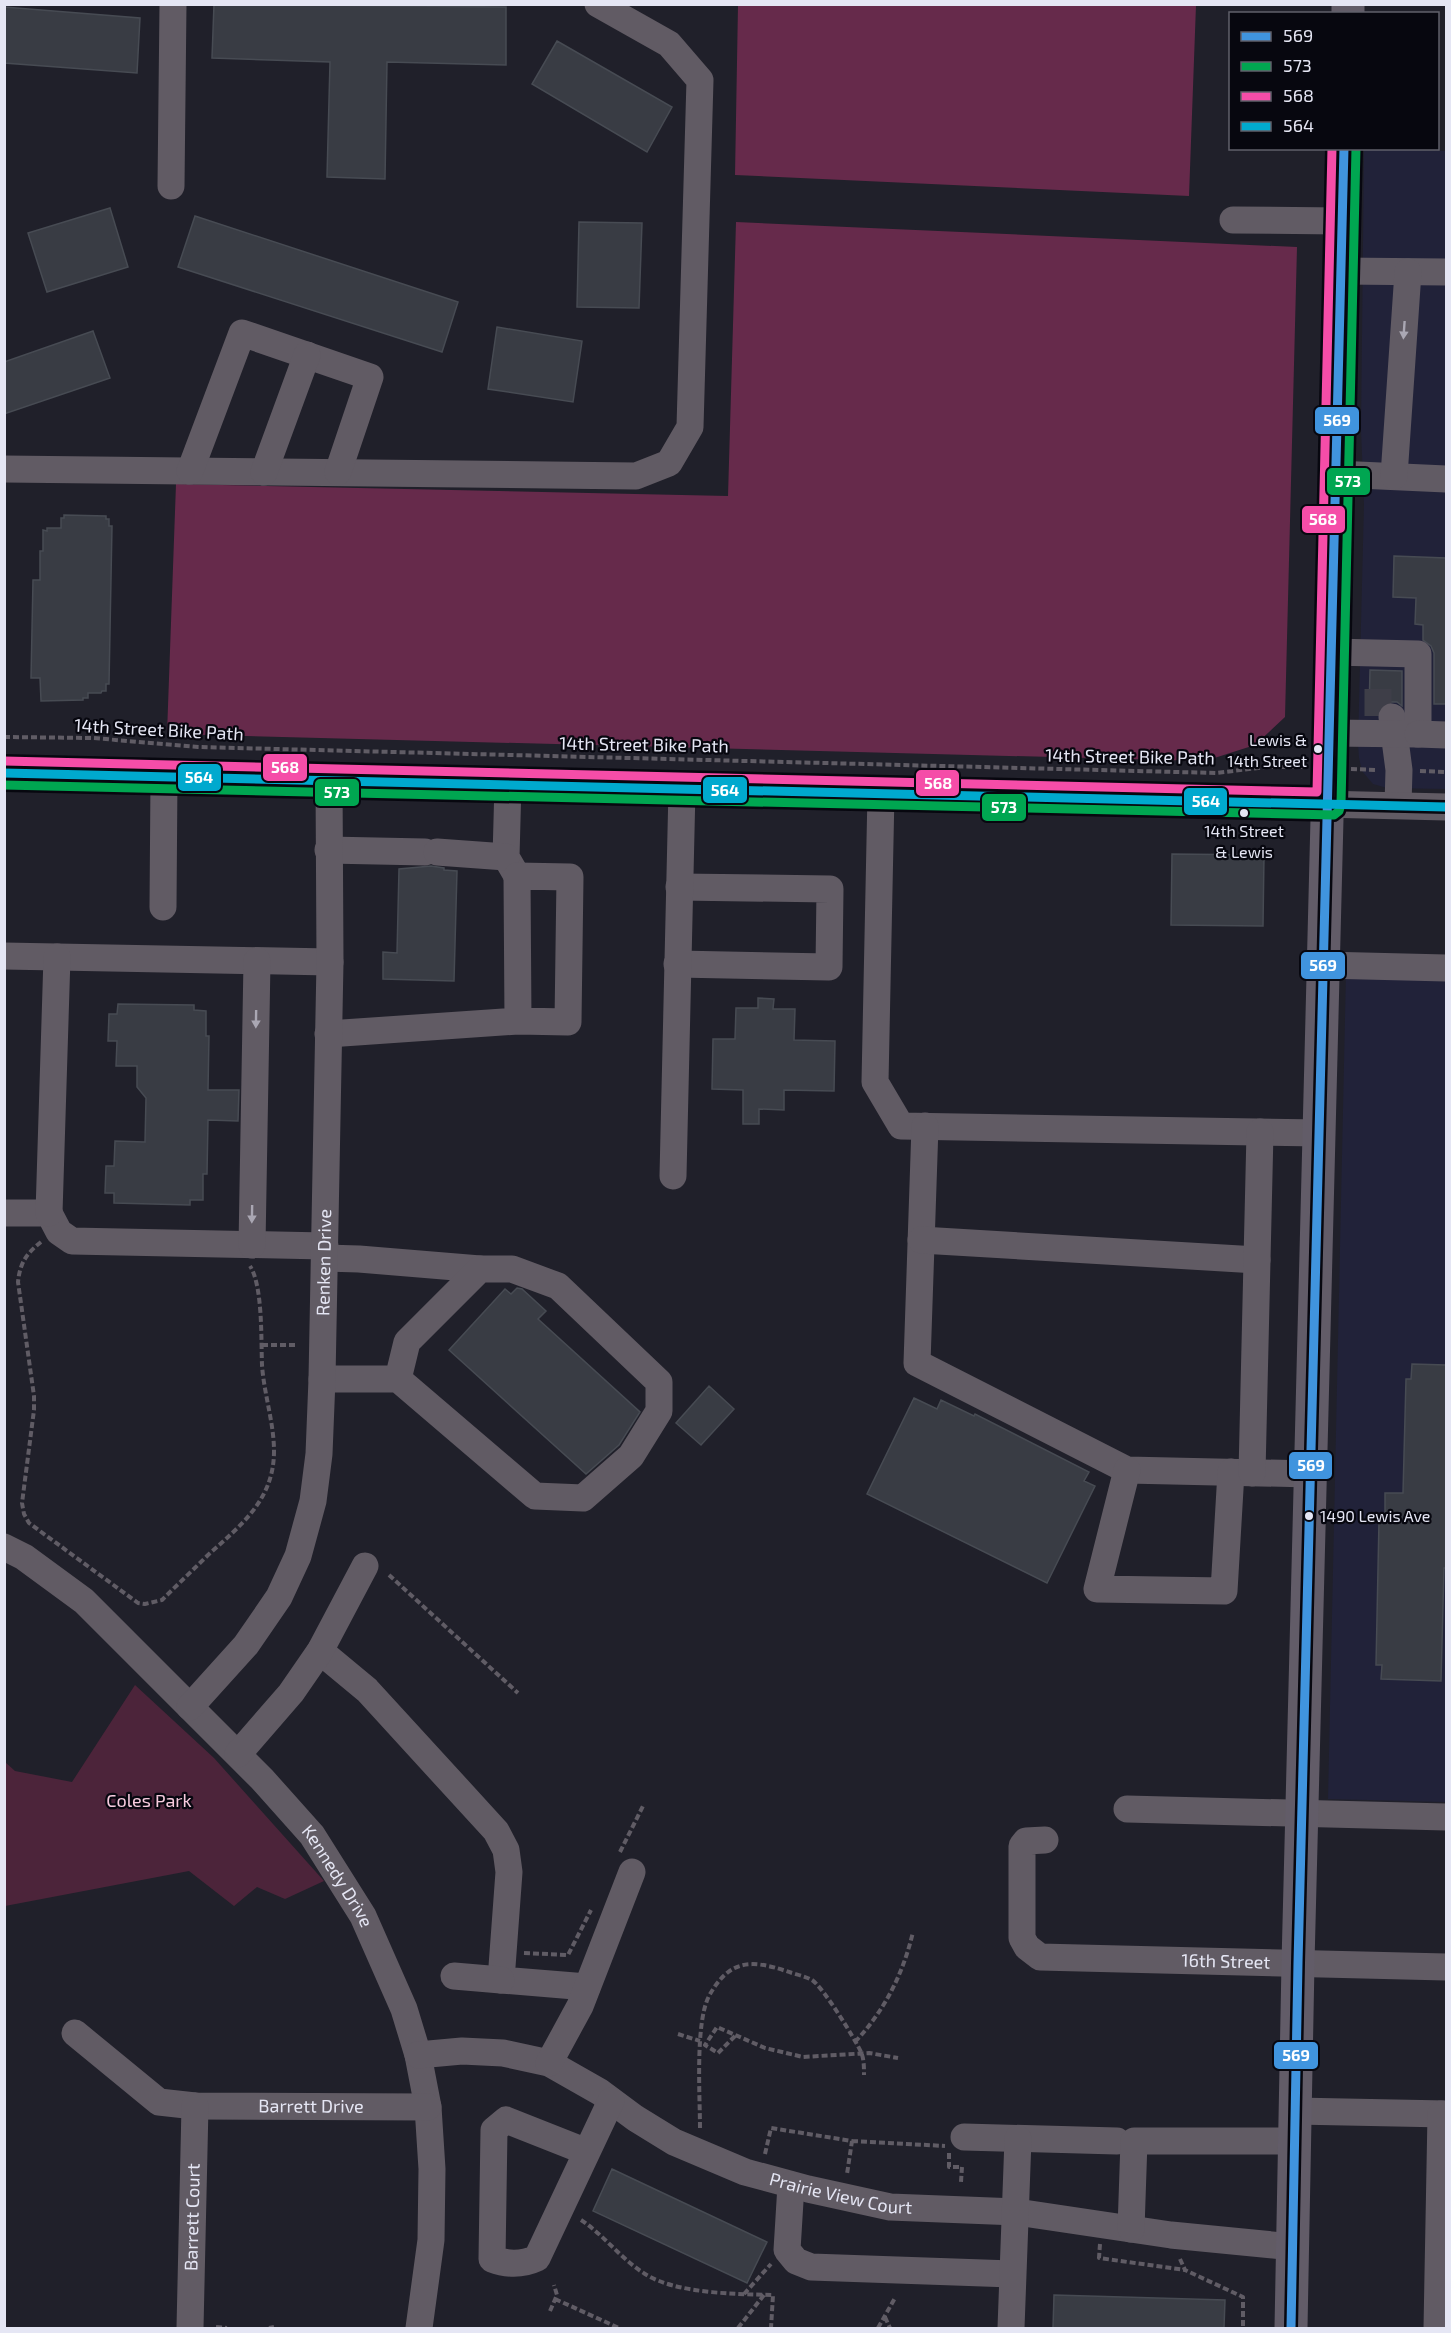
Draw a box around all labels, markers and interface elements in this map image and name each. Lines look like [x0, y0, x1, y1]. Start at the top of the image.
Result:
legend [1229, 12, 1439, 150]
text: 569 [1283, 24, 1313, 46]
text: 573 [1283, 54, 1312, 76]
text: 568 [1283, 84, 1314, 106]
text: 564 [1283, 114, 1314, 136]
one-way arrow [1399, 321, 1409, 340]
line badge: 569 [1314, 406, 1360, 435]
text: 569 [1323, 410, 1351, 429]
line badge: 573 [1326, 467, 1371, 496]
text: 573 [1335, 471, 1361, 490]
line badge: 568 [1301, 505, 1346, 534]
text: 568 [1309, 509, 1337, 528]
street label: 14th Street Bike Path [74, 714, 244, 744]
place label: Lewis & 14th Street [1227, 730, 1307, 770]
street label: 14th Street Bike Path [559, 732, 729, 756]
marker: Lewis & 14th Street [1312, 743, 1324, 755]
street label: 14th Street Bike Path [1045, 744, 1215, 768]
line badge: 568 [262, 753, 308, 782]
text: 568 [271, 757, 299, 776]
line badge: 564 [177, 763, 222, 792]
text: 564 [185, 767, 213, 786]
line badge: 568 [915, 769, 960, 797]
text: 568 [924, 773, 952, 792]
line badge: 564 [702, 776, 748, 804]
line badge: 573 [314, 778, 360, 807]
text: 564 [711, 780, 739, 799]
text: 573 [324, 782, 350, 801]
line badge: 564 [1183, 787, 1228, 816]
text: 564 [1192, 791, 1220, 810]
line badge: 573 [981, 793, 1027, 822]
text: 573 [991, 797, 1017, 816]
marker: 14th Street & Lewis [1238, 807, 1250, 819]
place label: 14th Street & Lewis [1204, 821, 1284, 861]
line badge: 569 [1300, 951, 1346, 980]
text: 569 [1309, 955, 1337, 974]
one-way arrow [251, 1010, 260, 1029]
one-way arrow [247, 1205, 257, 1224]
street label: Renken Drive [311, 1209, 335, 1316]
line badge: 569 [1288, 1451, 1333, 1480]
text: 569 [1297, 1455, 1325, 1474]
place label: 1490 Lewis Ave [1320, 1506, 1430, 1525]
marker: 1490 Lewis Ave [1303, 1510, 1315, 1522]
park label: Coles Park [106, 1789, 192, 1811]
street label: Kennedy Drive [298, 1820, 378, 1930]
street label: 16th Street [1181, 1948, 1271, 1973]
line badge: 569 [1273, 2041, 1319, 2070]
text: 569 [1282, 2045, 1310, 2064]
street label: Barrett Drive [258, 2094, 364, 2117]
street label: Barrett Court [179, 2163, 204, 2271]
street label: Prairie View Court [767, 2167, 913, 2218]

